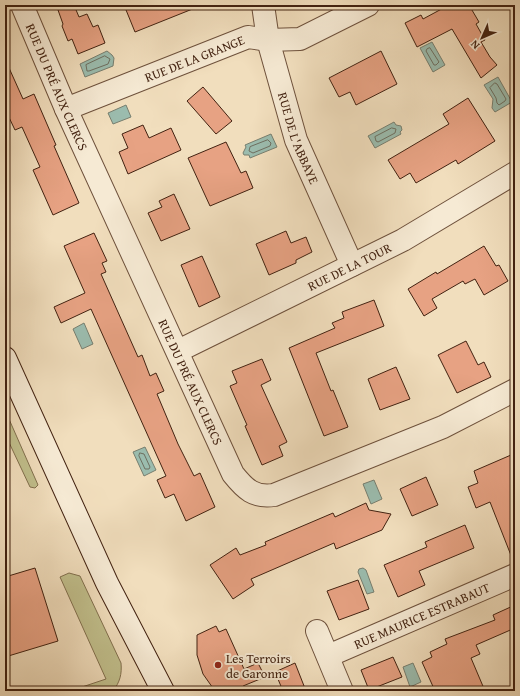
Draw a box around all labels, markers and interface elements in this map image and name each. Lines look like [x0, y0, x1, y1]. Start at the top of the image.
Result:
north arrow [462, 18, 502, 58]
street label: RUE DU PRÉ AUX CLERCS [21, 21, 93, 154]
street label: RUE DE LA GRANGE [142, 30, 248, 87]
text: N [466, 36, 483, 53]
street label: RUE DE L'ABBAYE [273, 90, 324, 187]
street label: RUE DE LA TOUR [304, 238, 395, 296]
street label: RUE DU PRÉ AUX CLERCS [153, 316, 227, 448]
street label: RUE MAURICE ESTRABAUT [351, 578, 493, 654]
place label: Les Terroirs de Garonne [226, 649, 291, 683]
marker: Les Terroirs de Garonne [213, 660, 223, 670]

